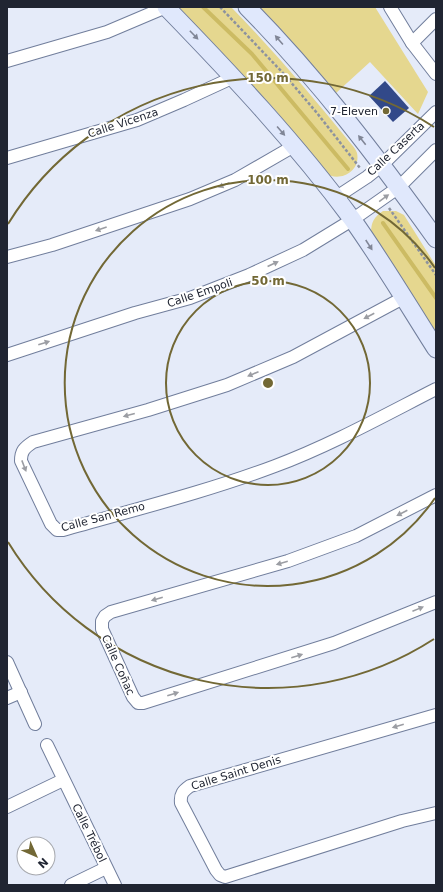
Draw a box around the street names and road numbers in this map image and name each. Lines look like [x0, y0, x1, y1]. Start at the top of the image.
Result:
street label: Calle Vicenza [86, 105, 160, 141]
street label: Calle Caserta [365, 119, 427, 179]
street label: Calle Empoli [166, 276, 234, 310]
street label: Calle San Remo [60, 499, 147, 534]
street label: Calle Coñac [99, 633, 137, 697]
street label: Calle Saint Denis [189, 753, 283, 793]
street label: Calle Trébol [69, 802, 109, 864]

